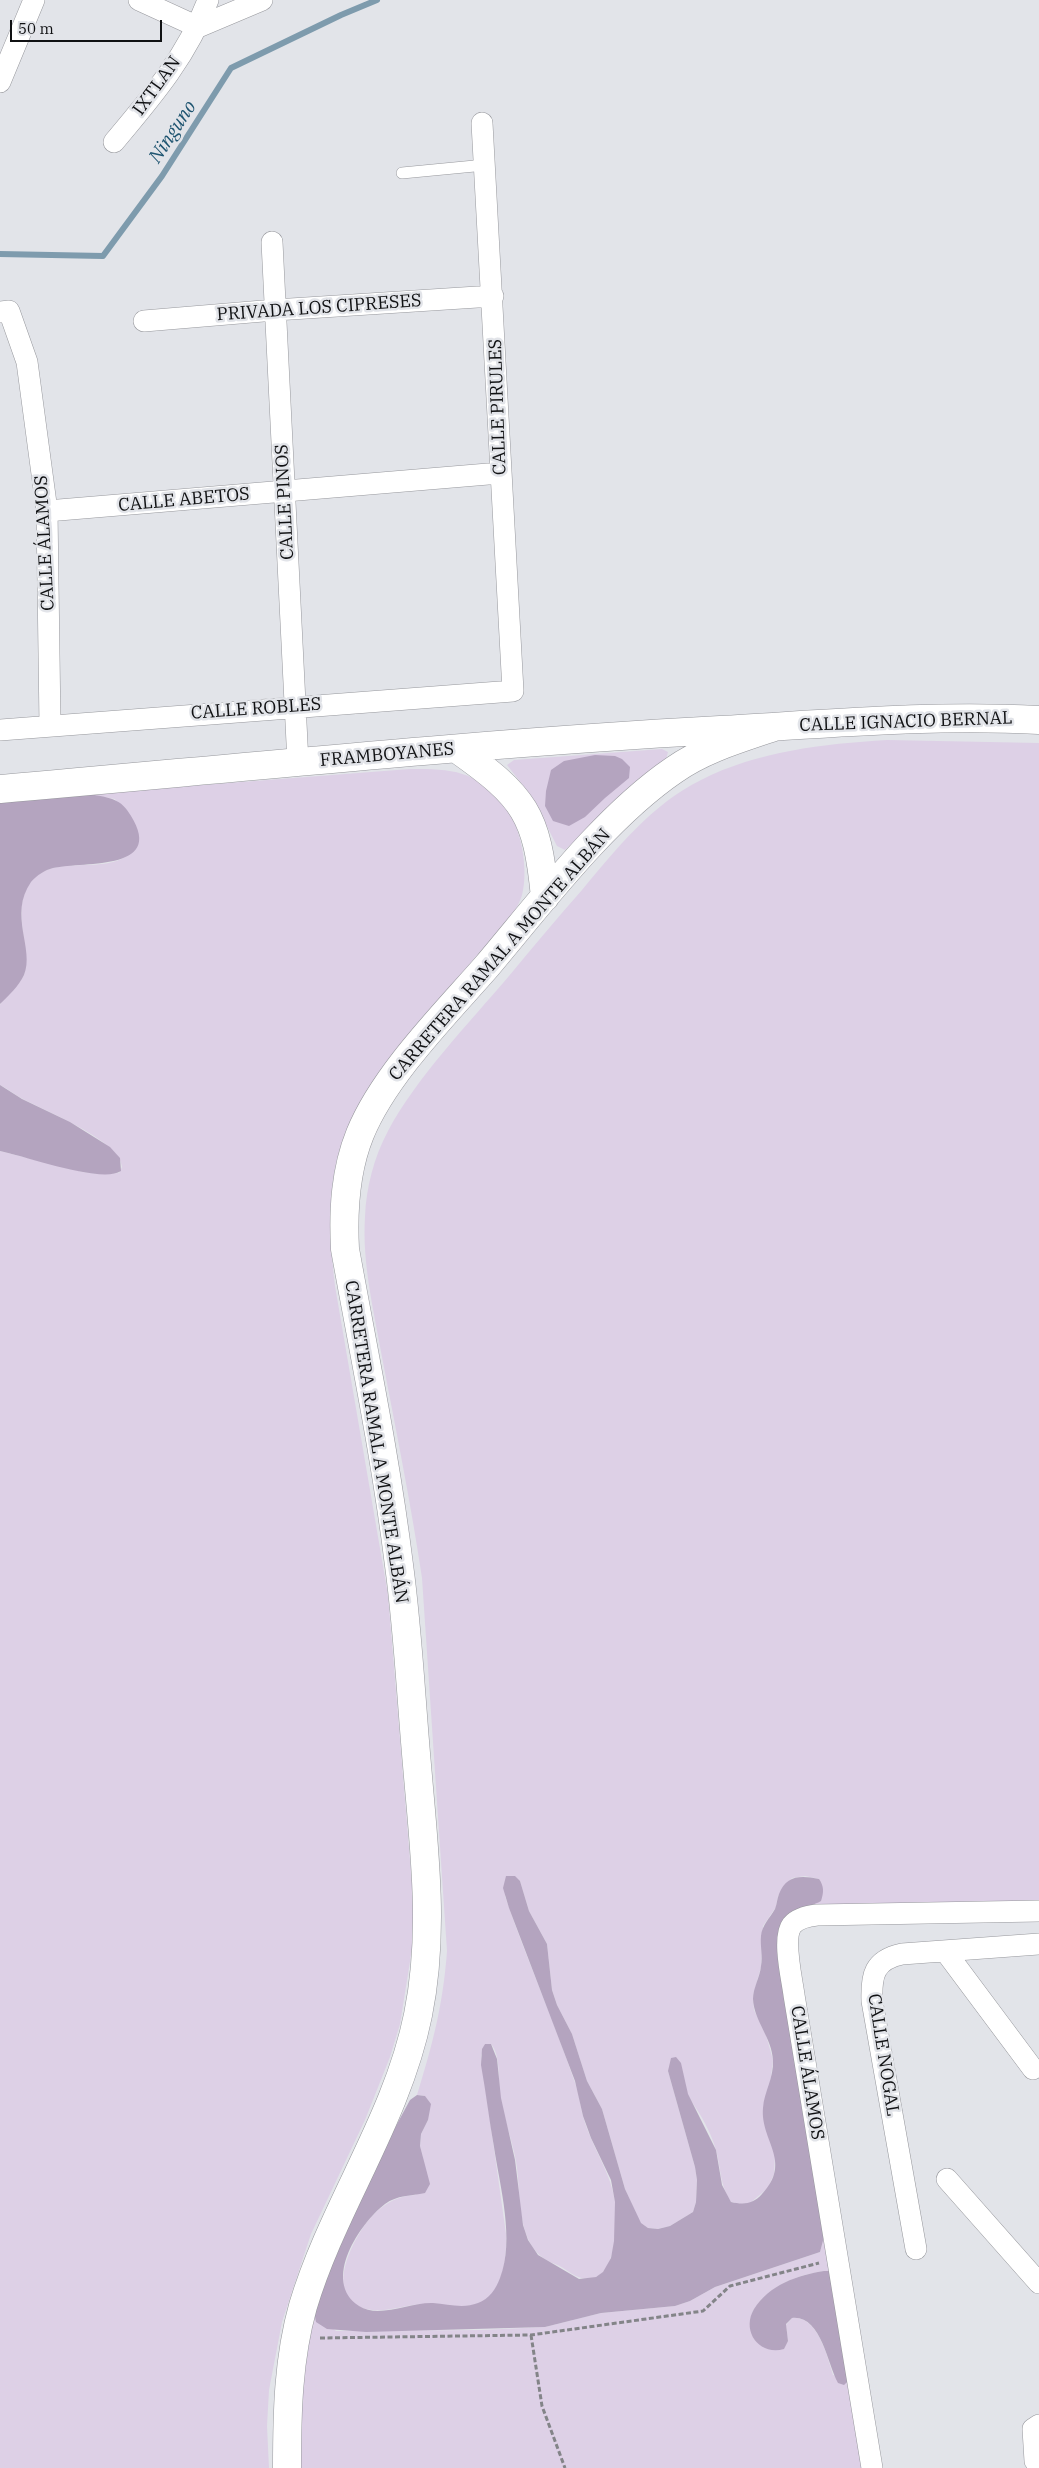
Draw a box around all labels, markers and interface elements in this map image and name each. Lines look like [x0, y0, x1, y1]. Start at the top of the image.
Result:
scale bar [12, 10, 165, 42]
text: 50 m [18, 19, 54, 38]
street label: IXTLAN [128, 52, 186, 120]
water label: Ninguno [144, 97, 202, 167]
street label: PRIVADA LOS CIPRESES [216, 290, 422, 326]
street label: CALLE PIRULES [485, 339, 511, 475]
street label: CALLE PINOS [271, 444, 299, 560]
street label: CALLE ÁLAMOS [31, 475, 59, 611]
street label: CALLE ABETOS [117, 483, 251, 517]
street label: CALLE ROBLES [190, 694, 322, 724]
street label: CALLE IGNACIO BERNAL [799, 707, 1013, 737]
street label: FRAMBOYANES [319, 738, 455, 772]
street label: CARRETERA RAMAL A MONTE ALBÁN [385, 825, 615, 1085]
street label: CARRETERA RAMAL A MONTE ALBÁN [340, 1279, 412, 1605]
street label: CALLE NOGAL [863, 1992, 903, 2118]
street label: CALLE ÁLAMOS [786, 2004, 828, 2142]

